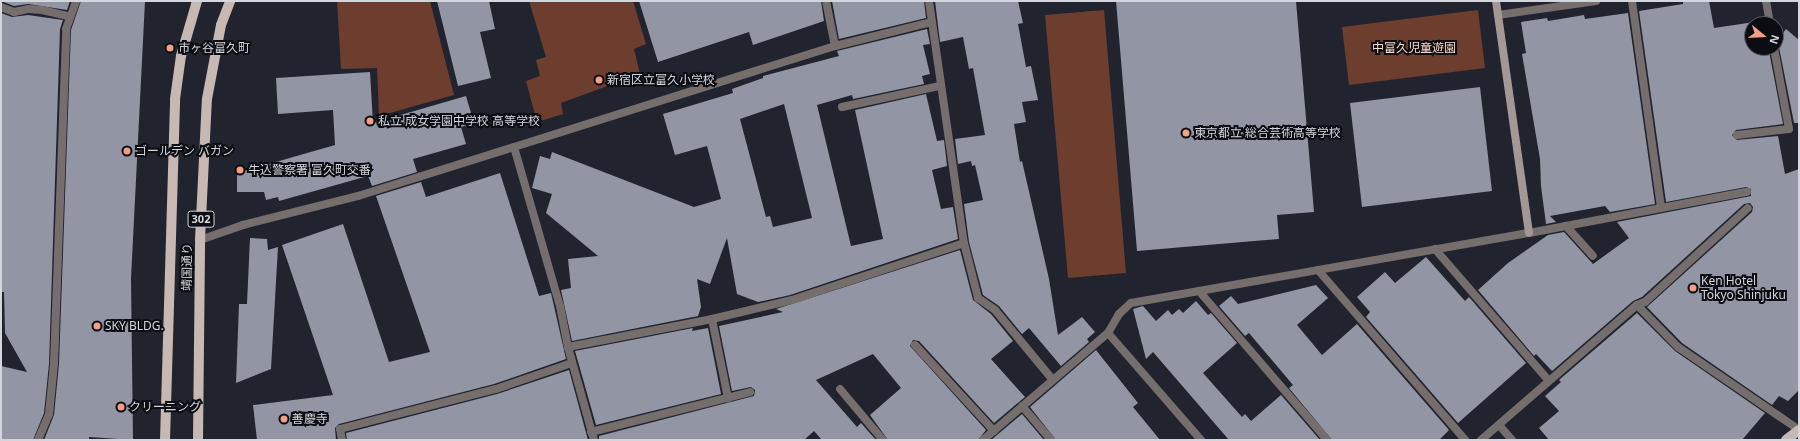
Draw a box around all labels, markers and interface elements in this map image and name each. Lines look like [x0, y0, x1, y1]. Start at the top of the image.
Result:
north arrow [1744, 16, 1784, 56]
text: N [1766, 33, 1783, 46]
place label: 市ヶ谷富久町 [178, 41, 250, 55]
park label: 中富久児童遊園 [1372, 41, 1456, 55]
marker: 市ヶ谷富久町 [165, 43, 175, 53]
place label: 新宿区立富久小学校 [607, 73, 715, 87]
marker: 新宿区立富久小学校 [594, 75, 604, 85]
place label: 私立 成女学園中学校 高等学校 [378, 114, 540, 128]
marker: 私立 成女学園中学校 高等学校 [365, 116, 375, 126]
place label: 東京都立 総合芸術高等学校 [1194, 126, 1341, 140]
marker: 東京都立 総合芸術高等学校 [1181, 128, 1191, 138]
place label: ゴールデン バガン [135, 144, 234, 158]
marker: ゴールデン バガン [122, 146, 132, 156]
place label: 牛込警察署 富久町交番 [248, 163, 371, 177]
marker: 牛込警察署 富久町交番 [235, 165, 245, 175]
road number: 302 [187, 210, 215, 228]
street label: 靖国通り [179, 243, 195, 291]
place label: Ken Hotel Tokyo Shinjuku [1701, 274, 1786, 302]
marker: Ken Hotel Tokyo Shinjuku [1688, 283, 1698, 293]
place label: SKY BLDG. [105, 319, 164, 333]
marker: SKY BLDG. [92, 321, 102, 331]
place label: クリーニング [129, 400, 201, 414]
marker: クリーニング [116, 402, 126, 412]
place label: 善慶寺 [292, 412, 328, 426]
marker: 善慶寺 [279, 414, 289, 424]

